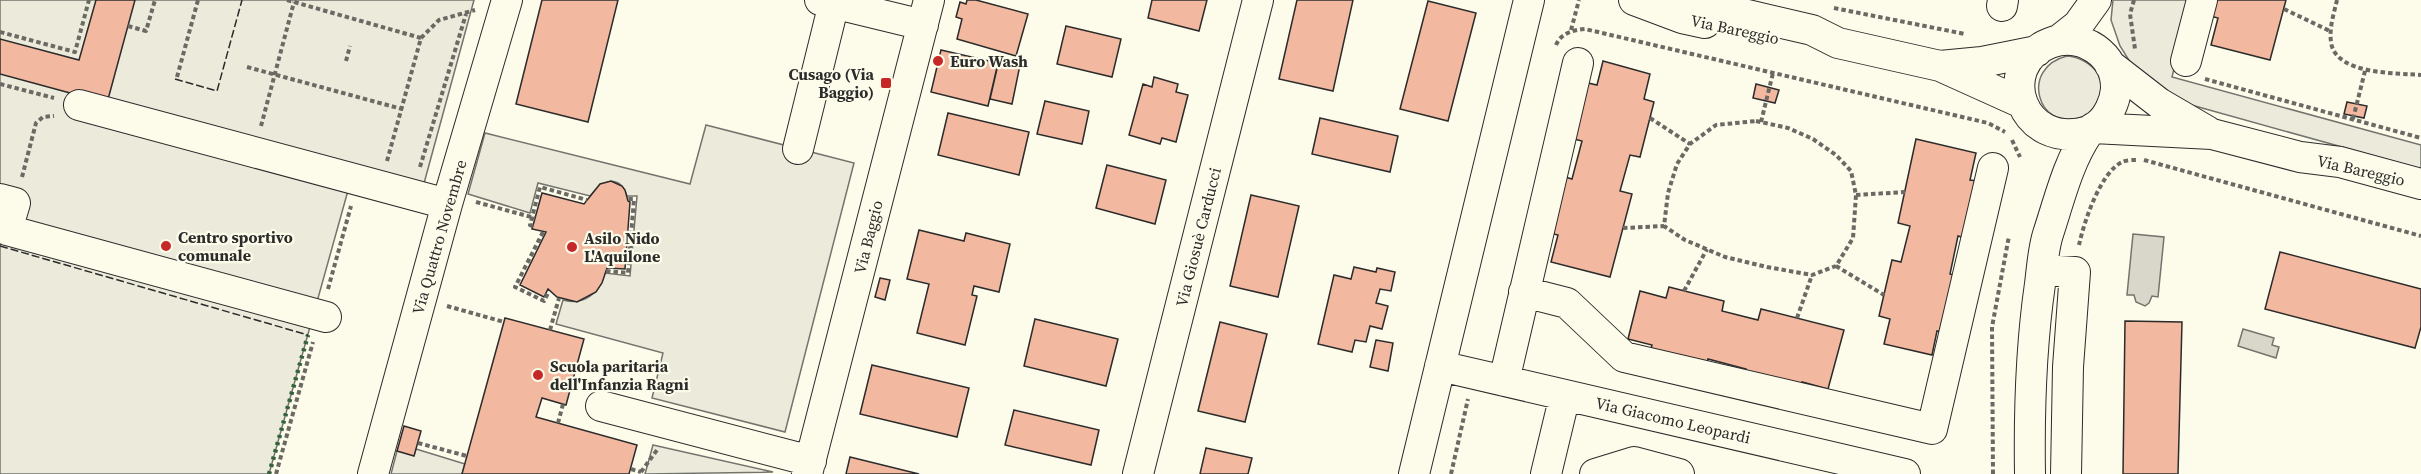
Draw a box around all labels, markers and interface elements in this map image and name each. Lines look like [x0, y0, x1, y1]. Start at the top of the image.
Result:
street label: Via Bareggio [1689, 9, 1781, 49]
place label: Euro Wash [950, 50, 1028, 72]
marker: Euro Wash [931, 54, 945, 68]
place label: Cusago (Via Baggio) [789, 63, 875, 103]
marker: Cusago (Via Baggio) [879, 76, 893, 90]
street label: Via Bareggio [2315, 149, 2407, 191]
street label: Via Quattro Novembre [406, 157, 472, 317]
street label: Via Giosuè Carducci [1170, 165, 1226, 309]
street label: Via Baggio [848, 198, 888, 276]
place label: Centro sportivo comunale [178, 226, 293, 266]
place label: Asilo Nido L'Aquilone [584, 227, 660, 267]
marker: Centro sportivo comunale [159, 239, 173, 253]
marker: Asilo Nido L'Aquilone [565, 240, 579, 254]
place label: Scuola paritaria dell'Infanzia Ragni [550, 355, 689, 395]
marker: Scuola paritaria dell'Infanzia Ragni [531, 368, 545, 382]
street label: Via Giacomo Leopardi [1593, 391, 1753, 449]

